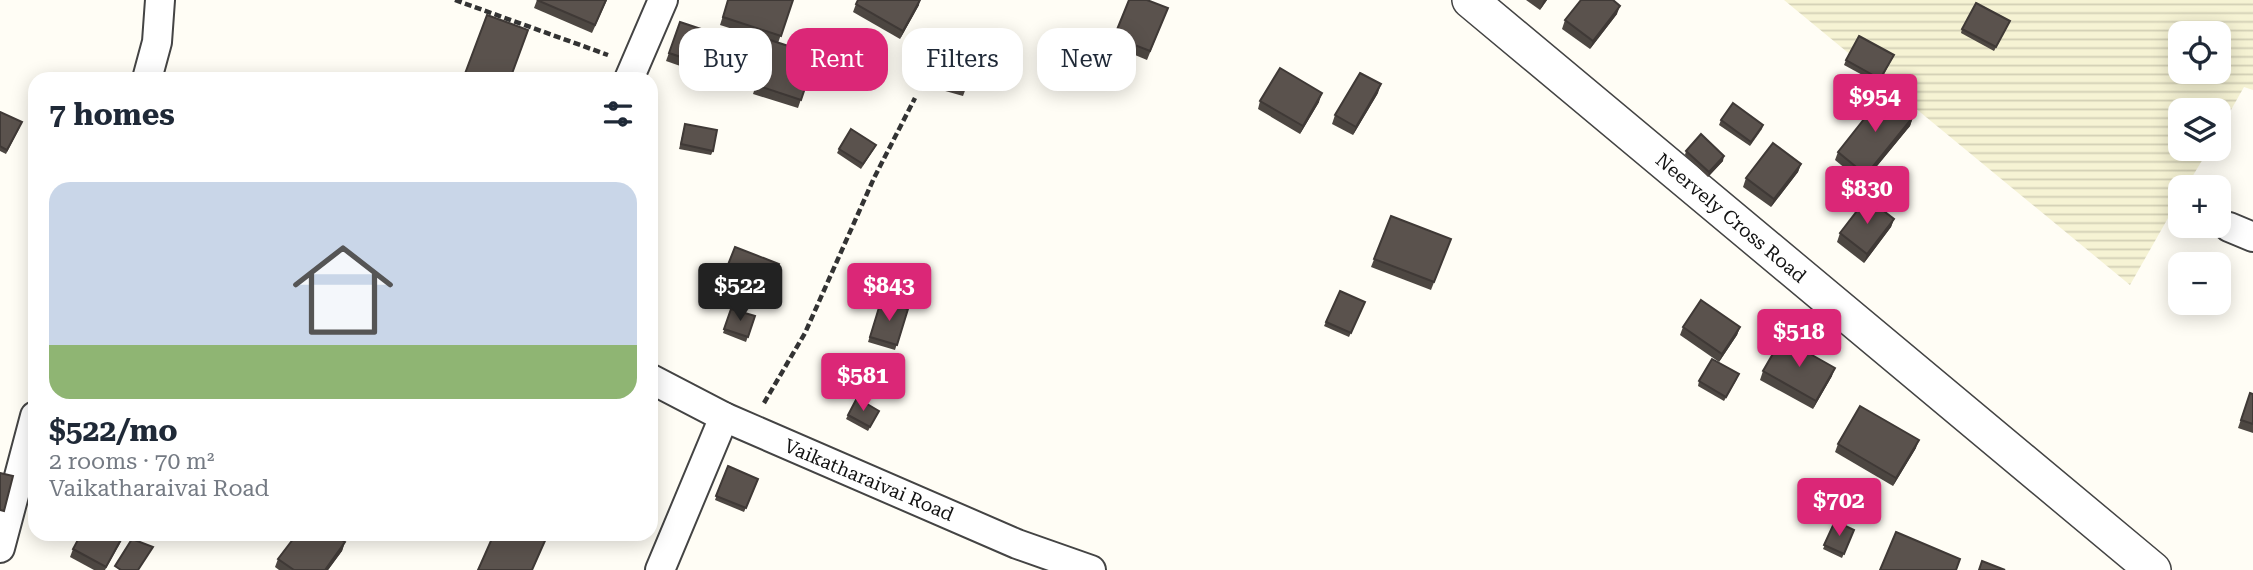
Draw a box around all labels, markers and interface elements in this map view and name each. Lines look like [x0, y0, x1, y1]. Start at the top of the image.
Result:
map controls [2168, 21, 2231, 315]
button: locate [2168, 21, 2231, 84]
chip: Buy [679, 28, 772, 91]
chip: Rent [786, 28, 888, 91]
chip: Filters [902, 28, 1023, 91]
chip: New [1037, 28, 1136, 91]
pin: $954 [1834, 74, 1916, 134]
text: $954 [1849, 83, 1901, 110]
icon: filters [599, 95, 637, 133]
text: 7 homes [49, 97, 175, 132]
button: layers [2168, 98, 2231, 161]
street label: Neervely Cross Road [1651, 148, 1811, 288]
pin: $830 [1826, 166, 1908, 226]
text: $830 [1841, 175, 1893, 202]
button: + [2168, 175, 2231, 238]
icon: home [280, 227, 406, 353]
button: − [2168, 252, 2231, 315]
pin: $522 [699, 264, 781, 323]
pin: $843 [848, 264, 930, 323]
text: $522 [714, 272, 766, 299]
text: $843 [863, 272, 915, 299]
pin: $518 [1758, 310, 1840, 369]
text: $518 [1773, 318, 1825, 345]
pin: $581 [822, 354, 904, 413]
text: $581 [837, 362, 889, 389]
text: $522/mo [49, 413, 178, 448]
street label: Vaikatharaivai Road [781, 434, 957, 526]
text: 2 rooms · 70 m² [49, 448, 215, 475]
text: Vaikatharaivai Road [49, 475, 269, 502]
pin: $702 [1798, 478, 1880, 538]
text: $702 [1813, 487, 1865, 514]

